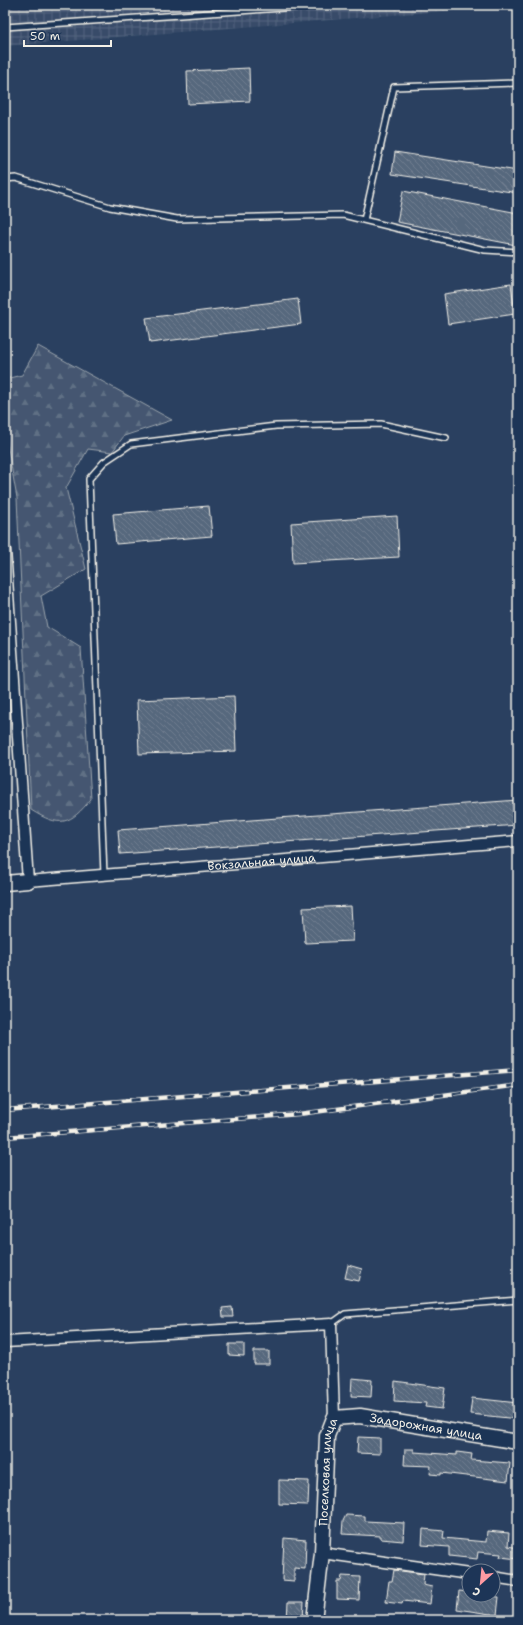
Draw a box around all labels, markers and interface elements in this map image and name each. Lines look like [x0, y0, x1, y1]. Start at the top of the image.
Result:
scale bar [24, 22, 111, 48]
text: 50 m [30, 28, 60, 44]
street label: Вокзальная улица [207, 850, 317, 874]
street label: Задорожная улица [369, 1410, 484, 1444]
street label: Поселковая улица [315, 1415, 341, 1526]
north arrow [461, 1563, 501, 1603]
text: С [470, 1583, 483, 1600]

